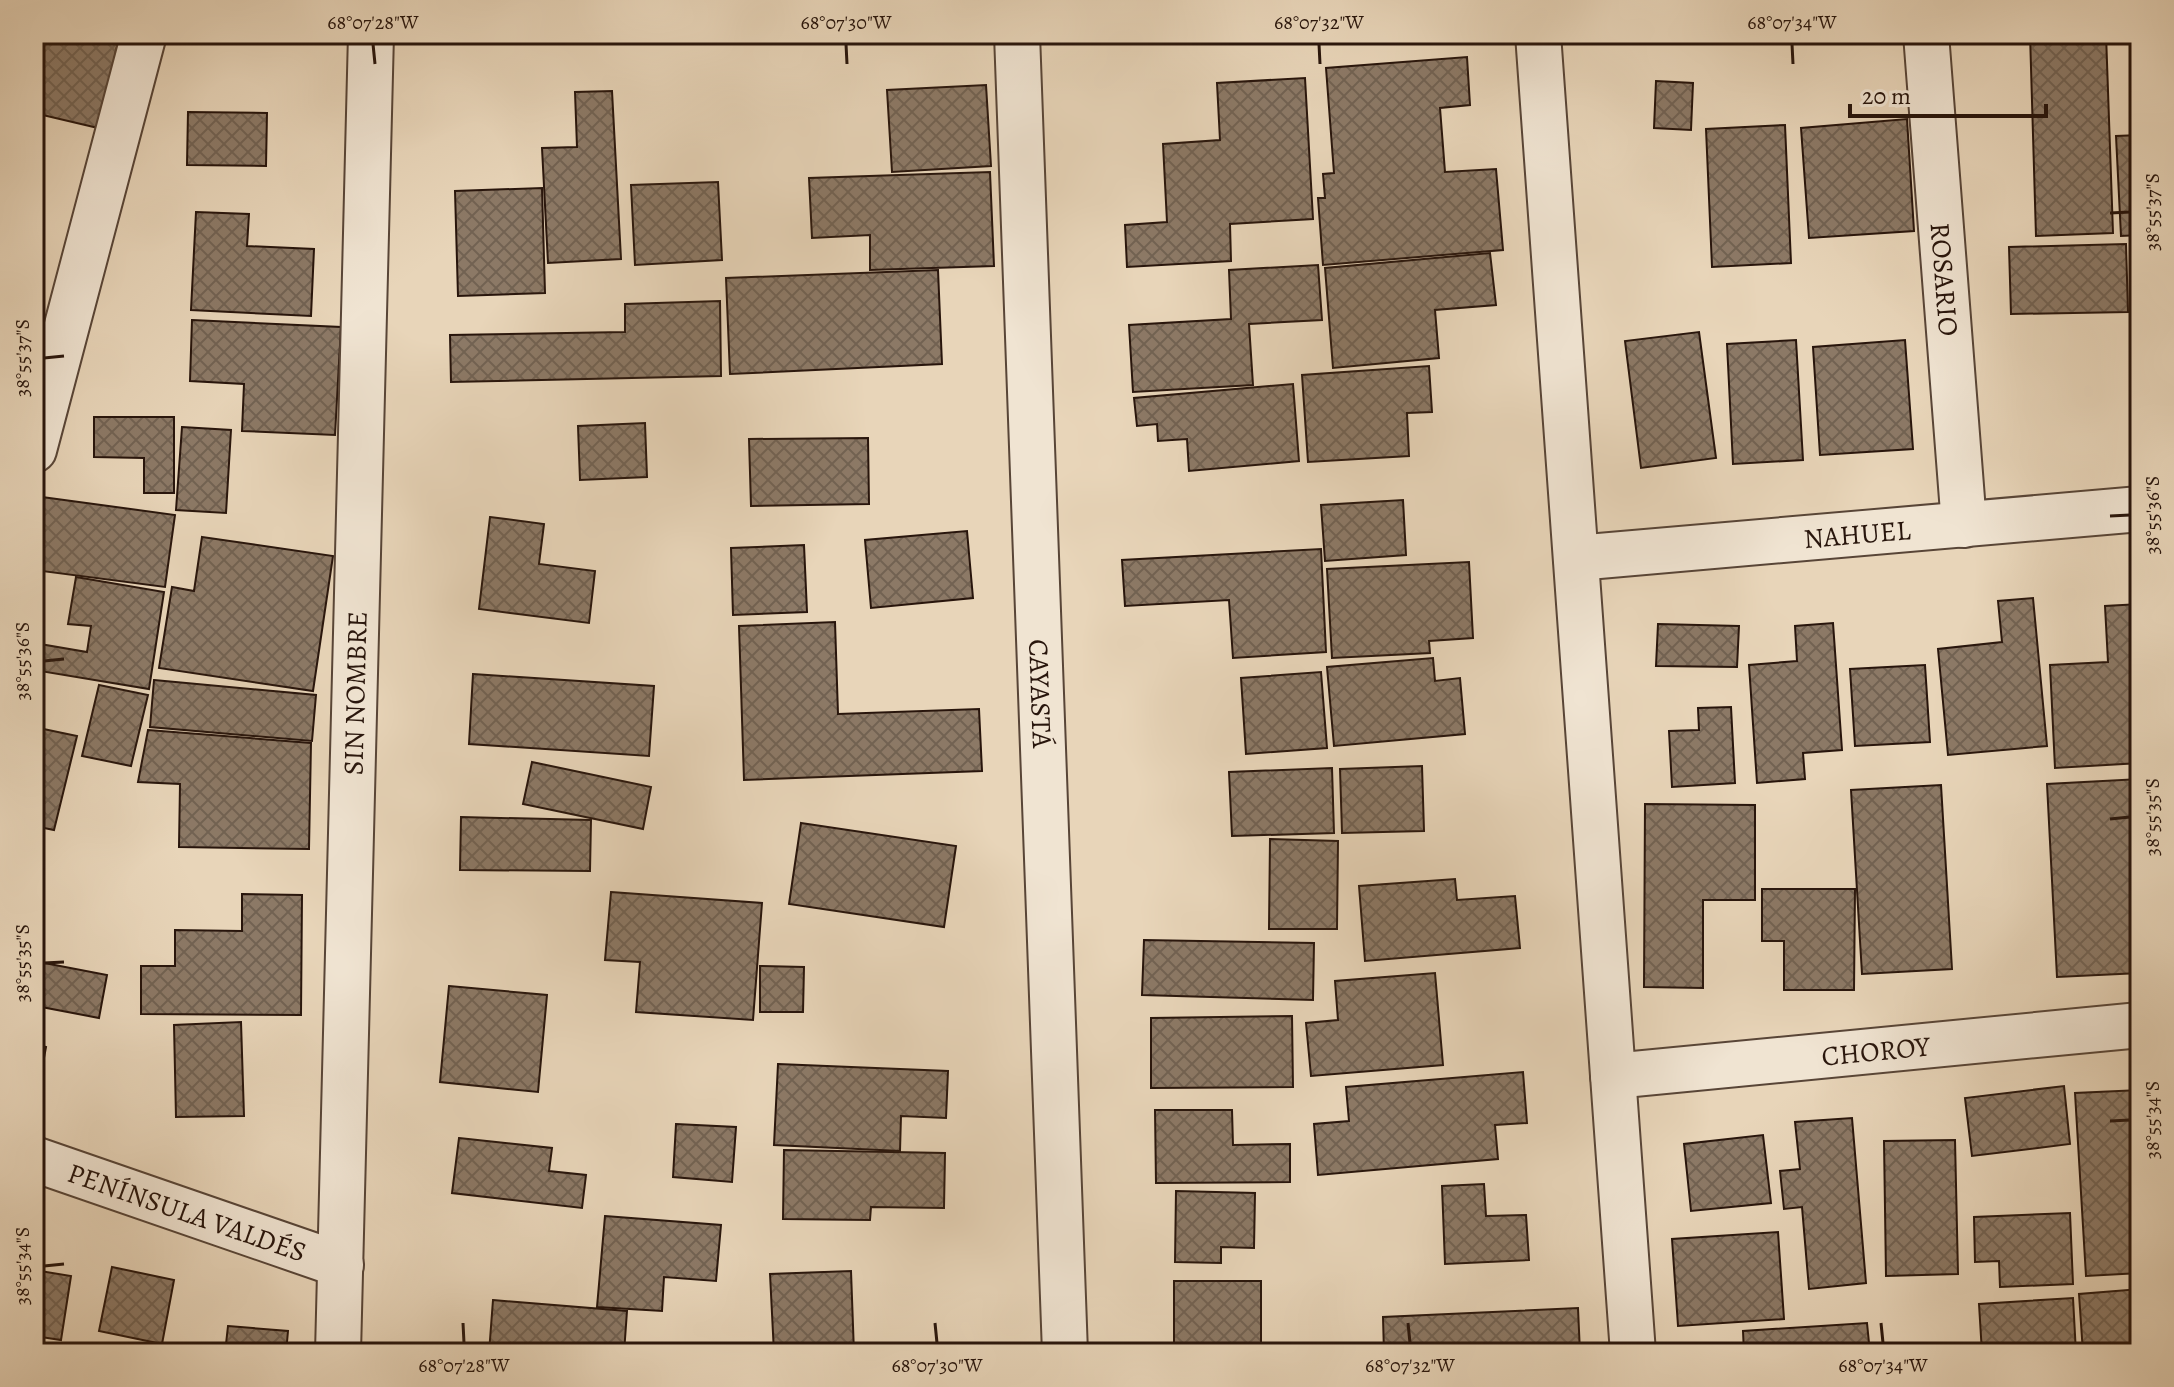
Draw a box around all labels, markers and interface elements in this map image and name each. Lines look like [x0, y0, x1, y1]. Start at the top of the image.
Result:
text: 68°07'28"W [327, 9, 419, 36]
text: 68°07'30"W [800, 9, 892, 36]
text: 68°07'32"W [1274, 9, 1364, 36]
text: 68°07'34"W [1747, 9, 1837, 36]
scale bar [1850, 68, 2046, 118]
text: 20 m [1862, 80, 1911, 112]
text: 38°55'37"S [2139, 173, 2166, 251]
street label: ROSARIO [1921, 221, 1967, 338]
text: 38°55'37"S [9, 319, 36, 397]
text: 38°55'36"S [2139, 476, 2166, 554]
street label: NAHUEL [1802, 511, 1913, 558]
street label: SIN NOMBRE [334, 611, 377, 776]
text: 38°55'36"S [9, 622, 36, 700]
street label: CAYASTÁ [1019, 639, 1061, 749]
text: 38°55'35"S [2139, 778, 2166, 856]
text: 38°55'35"S [9, 924, 36, 1002]
street label: CHOROY [1820, 1027, 1933, 1076]
text: 38°55'34"S [2139, 1081, 2166, 1159]
street label: PENÍNSULA VALDÉS [62, 1154, 311, 1272]
text: 38°55'34"S [9, 1227, 36, 1305]
text: 68°07'28"W [418, 1352, 510, 1379]
text: 68°07'30"W [891, 1352, 983, 1379]
text: 68°07'32"W [1365, 1352, 1455, 1379]
text: 68°07'34"W [1838, 1352, 1928, 1379]

